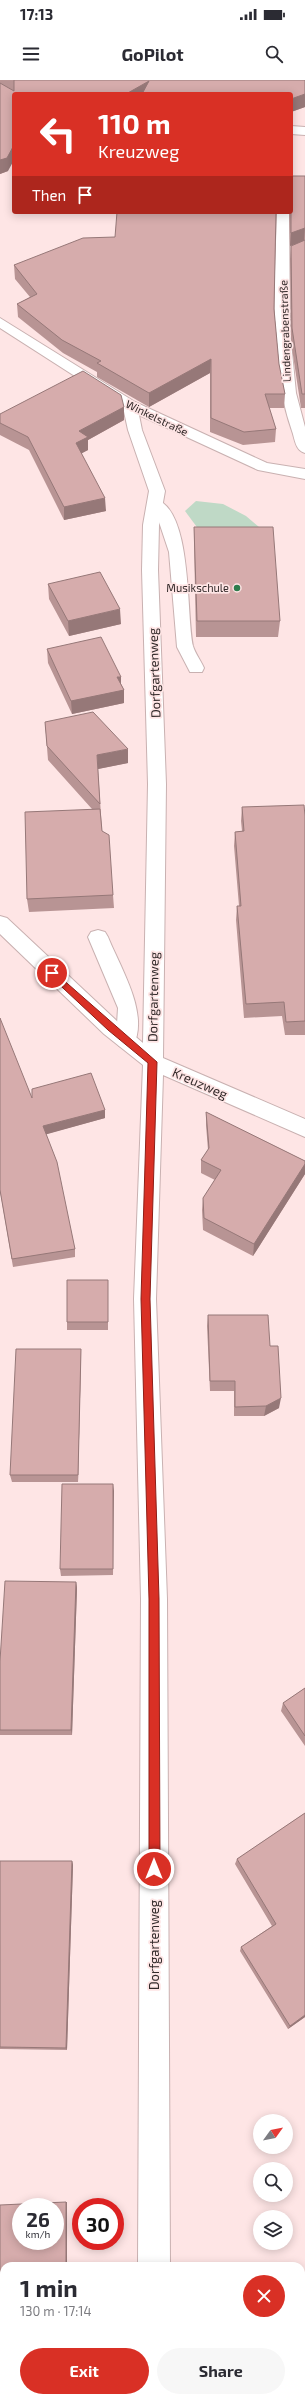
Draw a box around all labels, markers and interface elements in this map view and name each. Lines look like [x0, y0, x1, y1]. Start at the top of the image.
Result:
text: 17:13 [20, 5, 53, 23]
icon: menu [20, 43, 42, 65]
text: GoPilot [121, 43, 184, 65]
icon: search [263, 43, 285, 65]
text: 110 m [98, 106, 171, 140]
icon: left [32, 108, 84, 160]
text: Kreuzweg [98, 140, 179, 162]
icon: arrive [74, 184, 96, 206]
text: Then [32, 186, 66, 204]
street label: Lindengrabenstraße [276, 280, 293, 382]
street label: Winkelstraße [124, 397, 191, 438]
place label: Musikschule [166, 581, 229, 594]
marker: Musikschule [232, 583, 242, 593]
street label: Dorfgartenweg [144, 628, 164, 718]
street label: Dorfgartenweg [144, 952, 162, 1042]
pin [35, 956, 69, 990]
icon: arrive [41, 962, 63, 984]
street label: Kreuzweg [170, 1064, 230, 1102]
position arrow [133, 1848, 175, 1890]
street label: Dorfgartenweg [146, 1900, 162, 1990]
north arrow [253, 2114, 293, 2154]
map controls [253, 2114, 293, 2250]
button: search [253, 2162, 293, 2202]
speed limit sign: 30 [72, 2198, 124, 2250]
text: 26 [26, 2207, 50, 2231]
button: layers [253, 2210, 293, 2250]
text: km/h [26, 2228, 50, 2240]
text: 1 min [20, 2273, 78, 2302]
button: close [243, 2275, 285, 2317]
text: 130 m · 17:14 [20, 2303, 91, 2319]
button: Exit [20, 2348, 149, 2394]
button: Share [157, 2348, 285, 2394]

